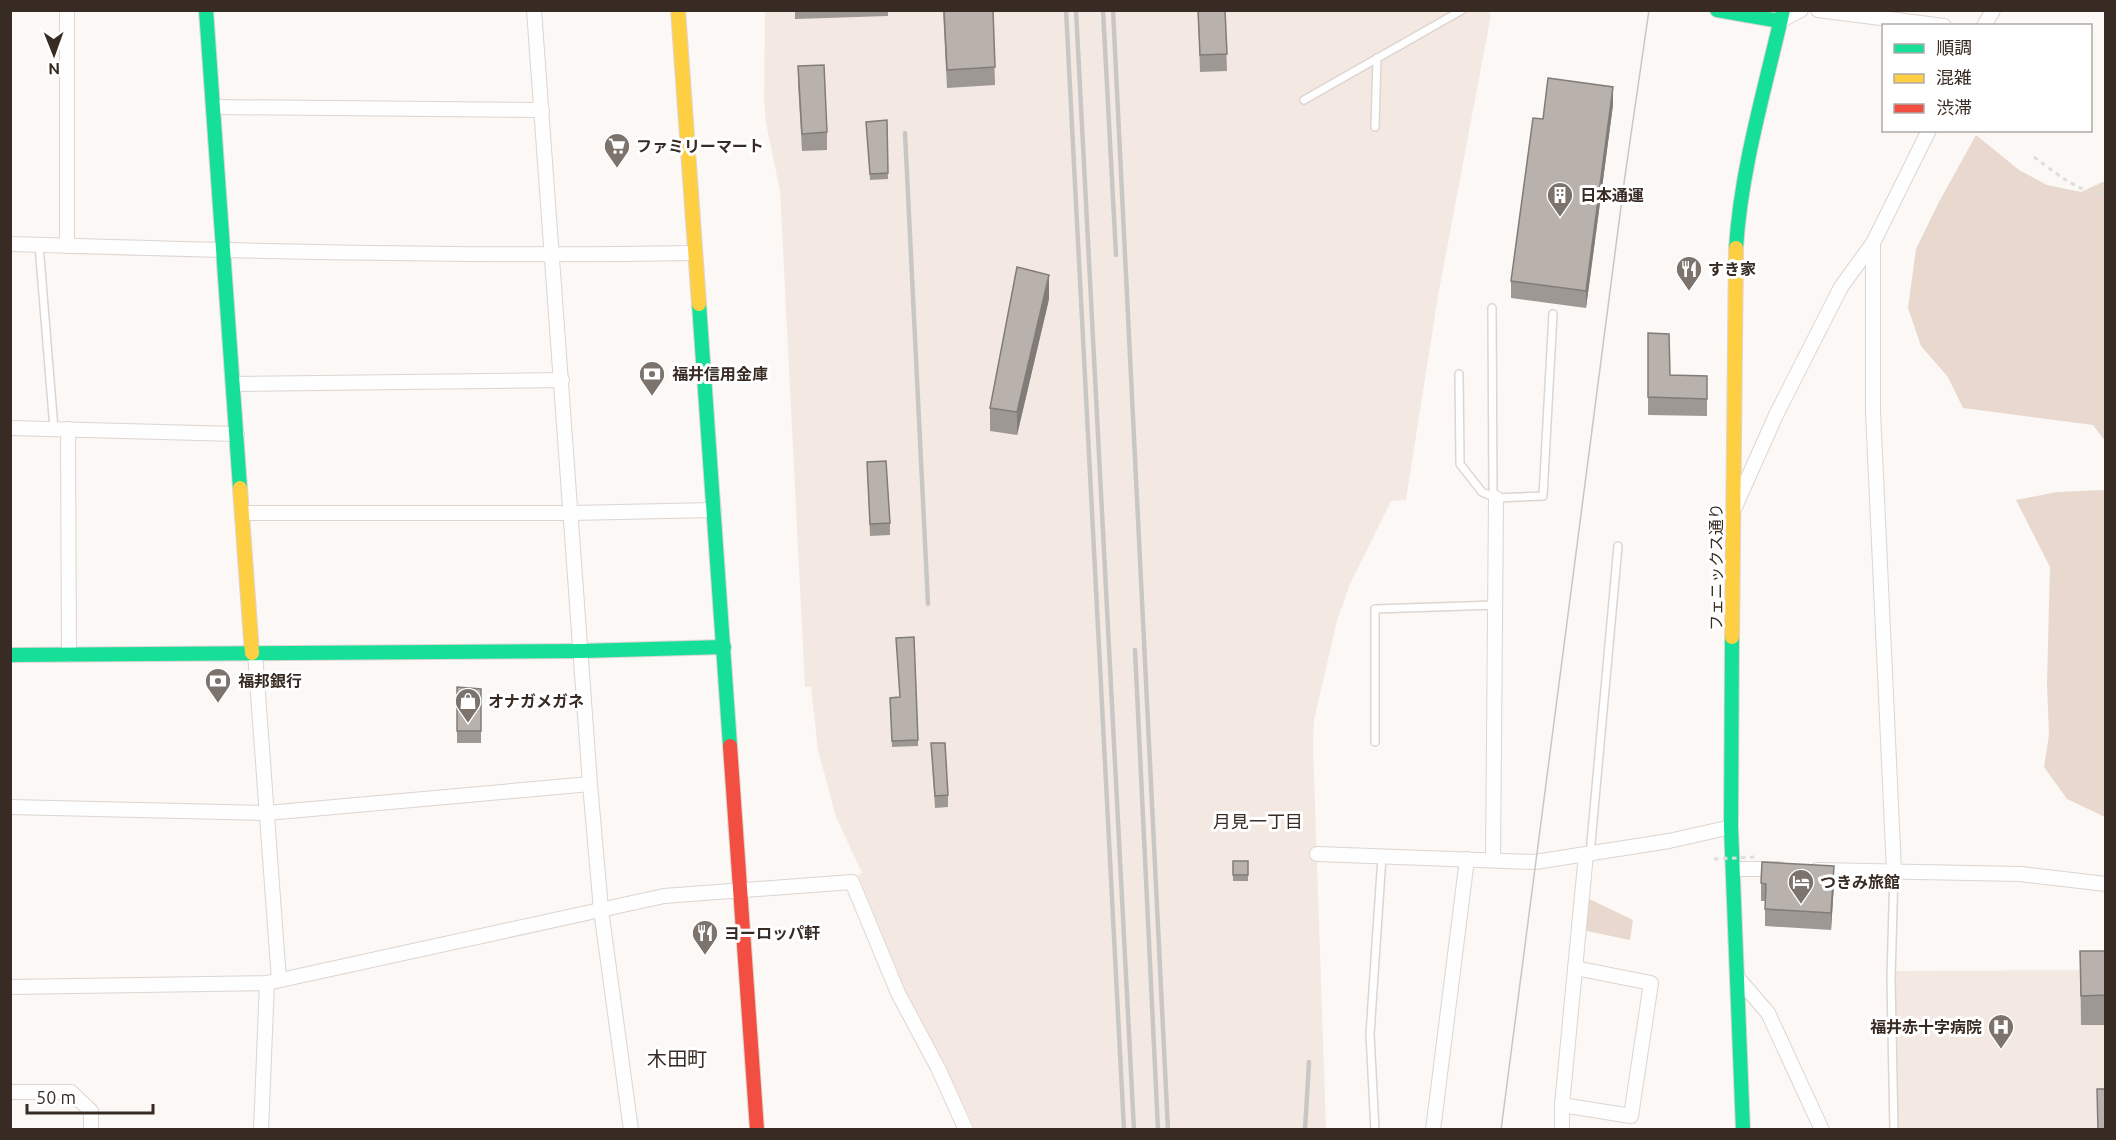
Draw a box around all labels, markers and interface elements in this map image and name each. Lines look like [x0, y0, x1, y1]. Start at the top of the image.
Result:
north arrow [24, 24, 84, 84]
legend [1882, 24, 2092, 132]
text: 順調 [1936, 37, 1972, 57]
text: N [48, 60, 60, 78]
text: 混雑 [1936, 67, 1972, 87]
text: 渋滞 [1936, 97, 1972, 117]
supermarket icon: ファミリーマート [602, 131, 632, 169]
place label: ファミリーマート [636, 137, 764, 155]
building icon: 日本通運 [1545, 180, 1575, 218]
place label: 日本通運 [1580, 186, 1644, 204]
restaurant icon: すき家 [1674, 254, 1704, 292]
place label: すき家 [1708, 260, 1756, 278]
bank icon: 福井信用金庫 [637, 359, 667, 397]
place label: 福井信用金庫 [672, 365, 768, 383]
street label: フェニックス通り [1707, 503, 1725, 631]
bank icon: 福邦銀行 [203, 666, 233, 704]
place label: 福邦銀行 [238, 672, 302, 690]
shop icon: オナガメガネ [453, 686, 483, 724]
place label: オナガメガネ [488, 692, 584, 710]
district label: 月見一丁目 [1213, 811, 1303, 831]
hotel icon: つきみ旅館 [1786, 867, 1816, 905]
place label: つきみ旅館 [1820, 873, 1900, 891]
restaurant icon: ヨーロッパ軒 [690, 918, 720, 956]
place label: ヨーロッパ軒 [724, 924, 820, 942]
hospital icon: 福井赤十字病院 [1986, 1012, 2016, 1050]
place label: 福井赤十字病院 [1870, 1018, 1982, 1036]
district label: 木田町 [647, 1047, 707, 1070]
scale bar [27, 1077, 153, 1115]
text: 50 m [36, 1087, 76, 1107]

